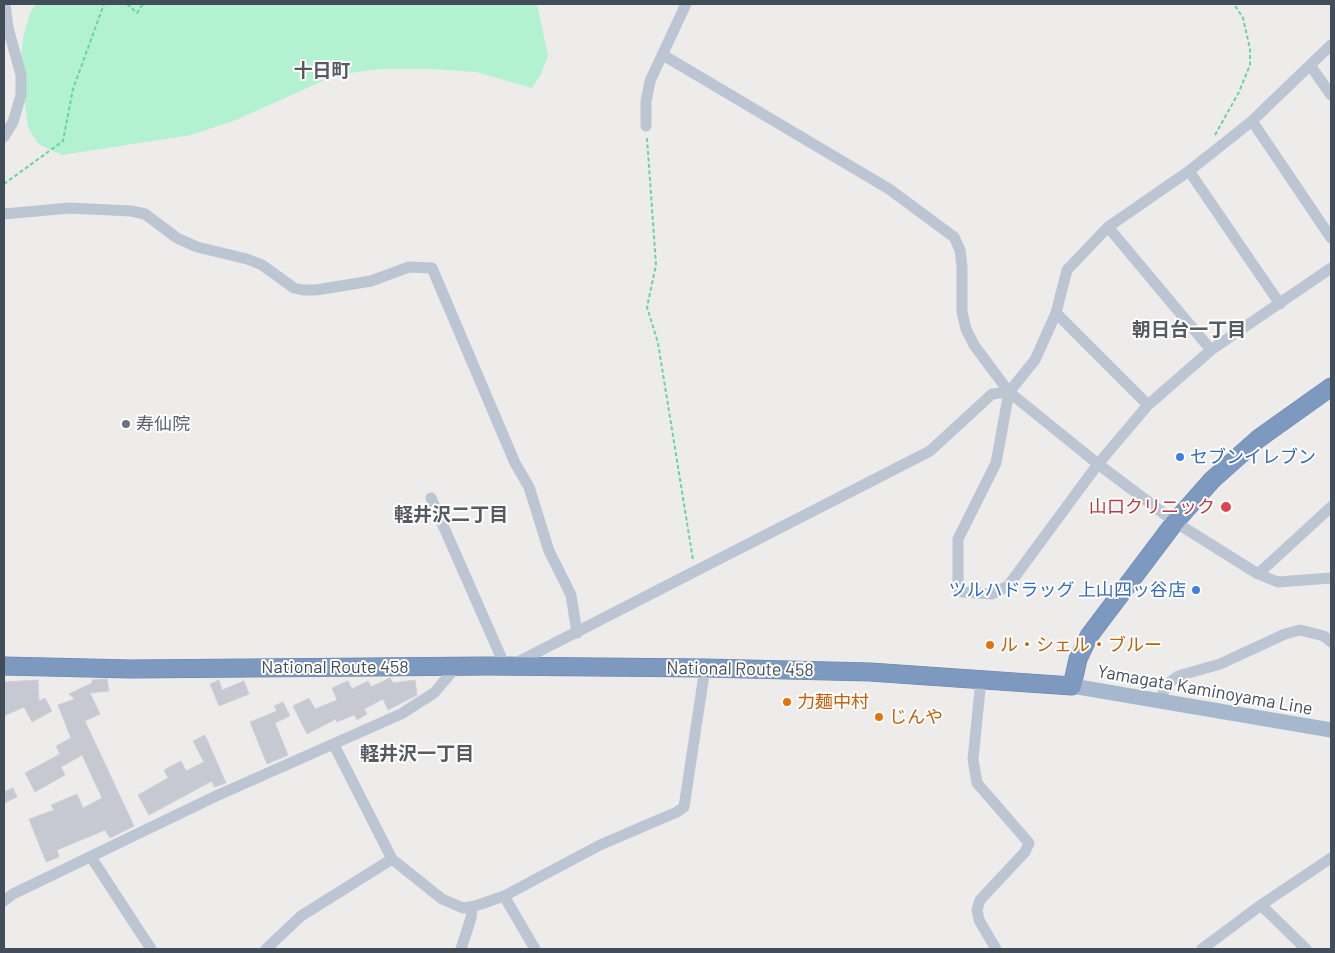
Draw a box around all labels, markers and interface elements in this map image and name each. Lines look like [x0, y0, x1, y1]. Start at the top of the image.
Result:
district label: 十日町 [294, 60, 350, 82]
district label: 朝日台一丁目 [1132, 319, 1246, 341]
place label: 寿仙院 [136, 413, 190, 435]
marker: 寿仙院 [120, 418, 132, 430]
place label: セブンイレブン [1190, 446, 1316, 468]
marker: セブンイレブン [1174, 451, 1186, 463]
place label: 山口クリニック [1089, 496, 1215, 518]
marker: 山口クリニック [1219, 500, 1233, 514]
district label: 軽井沢二丁目 [394, 504, 508, 526]
place label: ツルハドラッグ 上山四ッ谷店 [948, 579, 1186, 601]
marker: ツルハドラッグ 上山四ッ谷店 [1190, 584, 1202, 596]
place label: ル・シェル・ブルー [1000, 634, 1162, 656]
marker: ル・シェル・ブルー [984, 639, 996, 651]
street label: National Route 458 [261, 656, 409, 678]
street label: National Route 458 [666, 657, 814, 681]
street label: Yamagata Kaminoyama Line [1096, 660, 1314, 720]
place label: 力麺中村 [797, 691, 869, 713]
marker: 力麺中村 [781, 696, 793, 708]
place label: じんや [889, 706, 943, 728]
marker: じんや [873, 711, 885, 723]
district label: 軽井沢一丁目 [360, 743, 474, 765]

